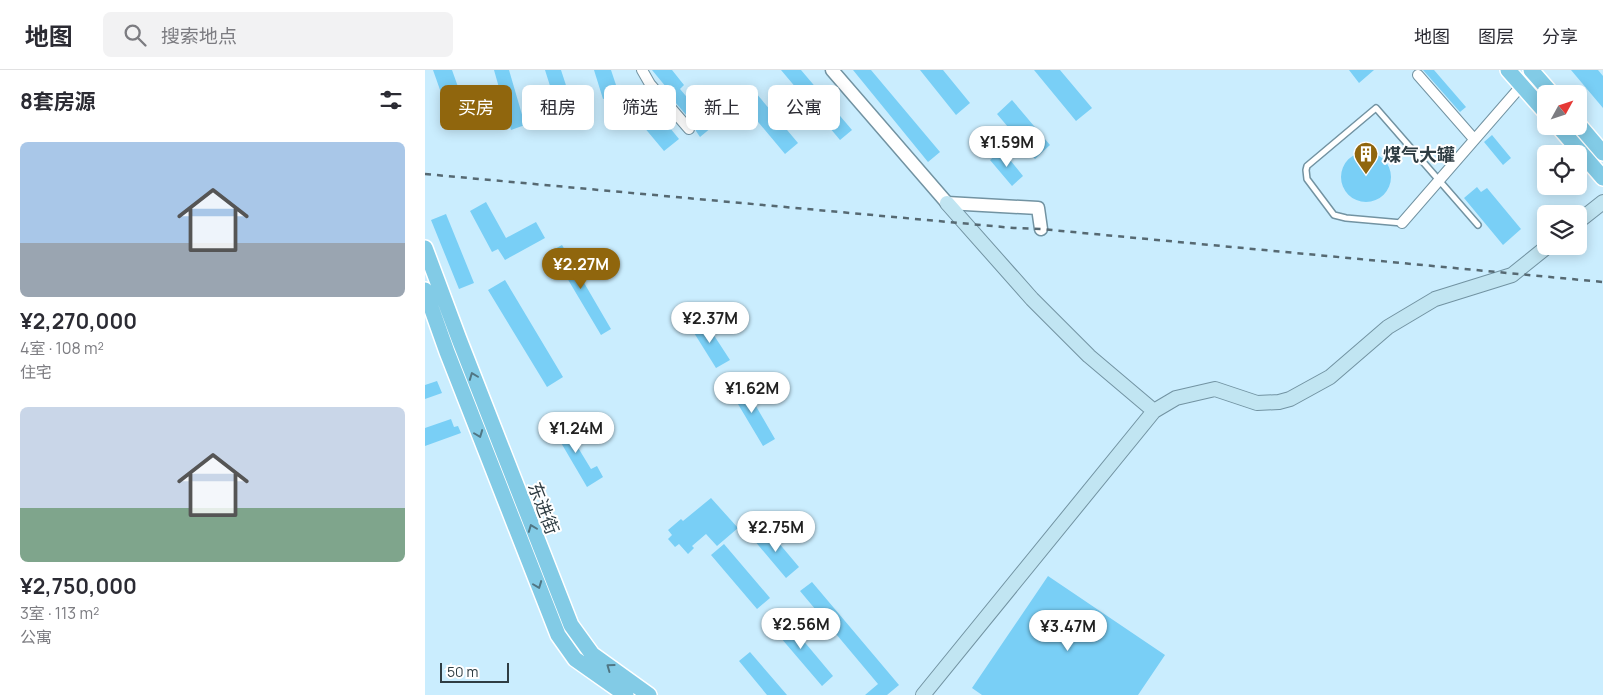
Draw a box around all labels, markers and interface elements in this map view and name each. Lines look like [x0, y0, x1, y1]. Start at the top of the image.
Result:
search box [103, 12, 453, 57]
text: 地图 [25, 19, 73, 52]
icon: search [121, 21, 149, 49]
text: 搜索地点 [161, 23, 237, 49]
text: 地图 [1414, 24, 1450, 48]
text: 图层 [1478, 24, 1514, 48]
text: 分享 [1542, 24, 1578, 48]
chip: 买房 [440, 85, 512, 130]
chip: 租房 [522, 85, 594, 130]
chip: 筛选 [604, 85, 676, 130]
chip: 新上 [686, 85, 758, 130]
chip: 公寓 [768, 85, 840, 130]
north arrow [1537, 85, 1587, 135]
map controls [1537, 85, 1587, 255]
icon: filters [377, 86, 405, 114]
text: 8套房源 [20, 87, 96, 115]
pin: ¥1.59M [966, 126, 1048, 168]
text: ¥1.59M [980, 131, 1034, 153]
building icon: 煤气大罐 [1353, 141, 1379, 175]
place label: 煤气大罐 [1383, 142, 1455, 166]
button: locate [1537, 145, 1587, 195]
icon: home [168, 175, 258, 265]
button: layers [1537, 205, 1587, 255]
pin: ¥2.27M [540, 248, 622, 290]
text: ¥2.27M [553, 253, 609, 275]
pin: ¥2.37M [669, 302, 751, 344]
text: ¥2,270,000 [20, 307, 137, 335]
text: ¥2.37M [682, 307, 738, 329]
text: 4室 · 108 m² [20, 337, 104, 359]
text: 住宅 [20, 361, 52, 383]
one-way arrow [469, 372, 479, 381]
pin: ¥1.62M [711, 372, 793, 414]
text: ¥1.62M [725, 377, 779, 399]
pin: ¥1.24M [535, 412, 617, 454]
text: ¥1.24M [549, 417, 603, 439]
one-way arrow [473, 429, 483, 437]
icon: home [168, 440, 258, 530]
street label: 东进街 [523, 478, 565, 538]
pin: ¥2.75M [735, 510, 817, 553]
text: ¥2.75M [748, 516, 804, 538]
one-way arrow [527, 524, 538, 533]
text: ¥2,750,000 [20, 572, 137, 600]
one-way arrow [532, 580, 542, 589]
text: 3室 · 113 m² [20, 602, 99, 624]
pin: ¥2.56M [760, 608, 842, 650]
pin: ¥3.47M [1027, 610, 1109, 652]
text: ¥2.56M [772, 613, 830, 635]
text: ¥3.47M [1040, 615, 1096, 637]
text: 公寓 [20, 626, 52, 648]
scale bar [440, 660, 509, 683]
text: 50 m [447, 662, 478, 681]
one-way arrow [606, 664, 616, 673]

